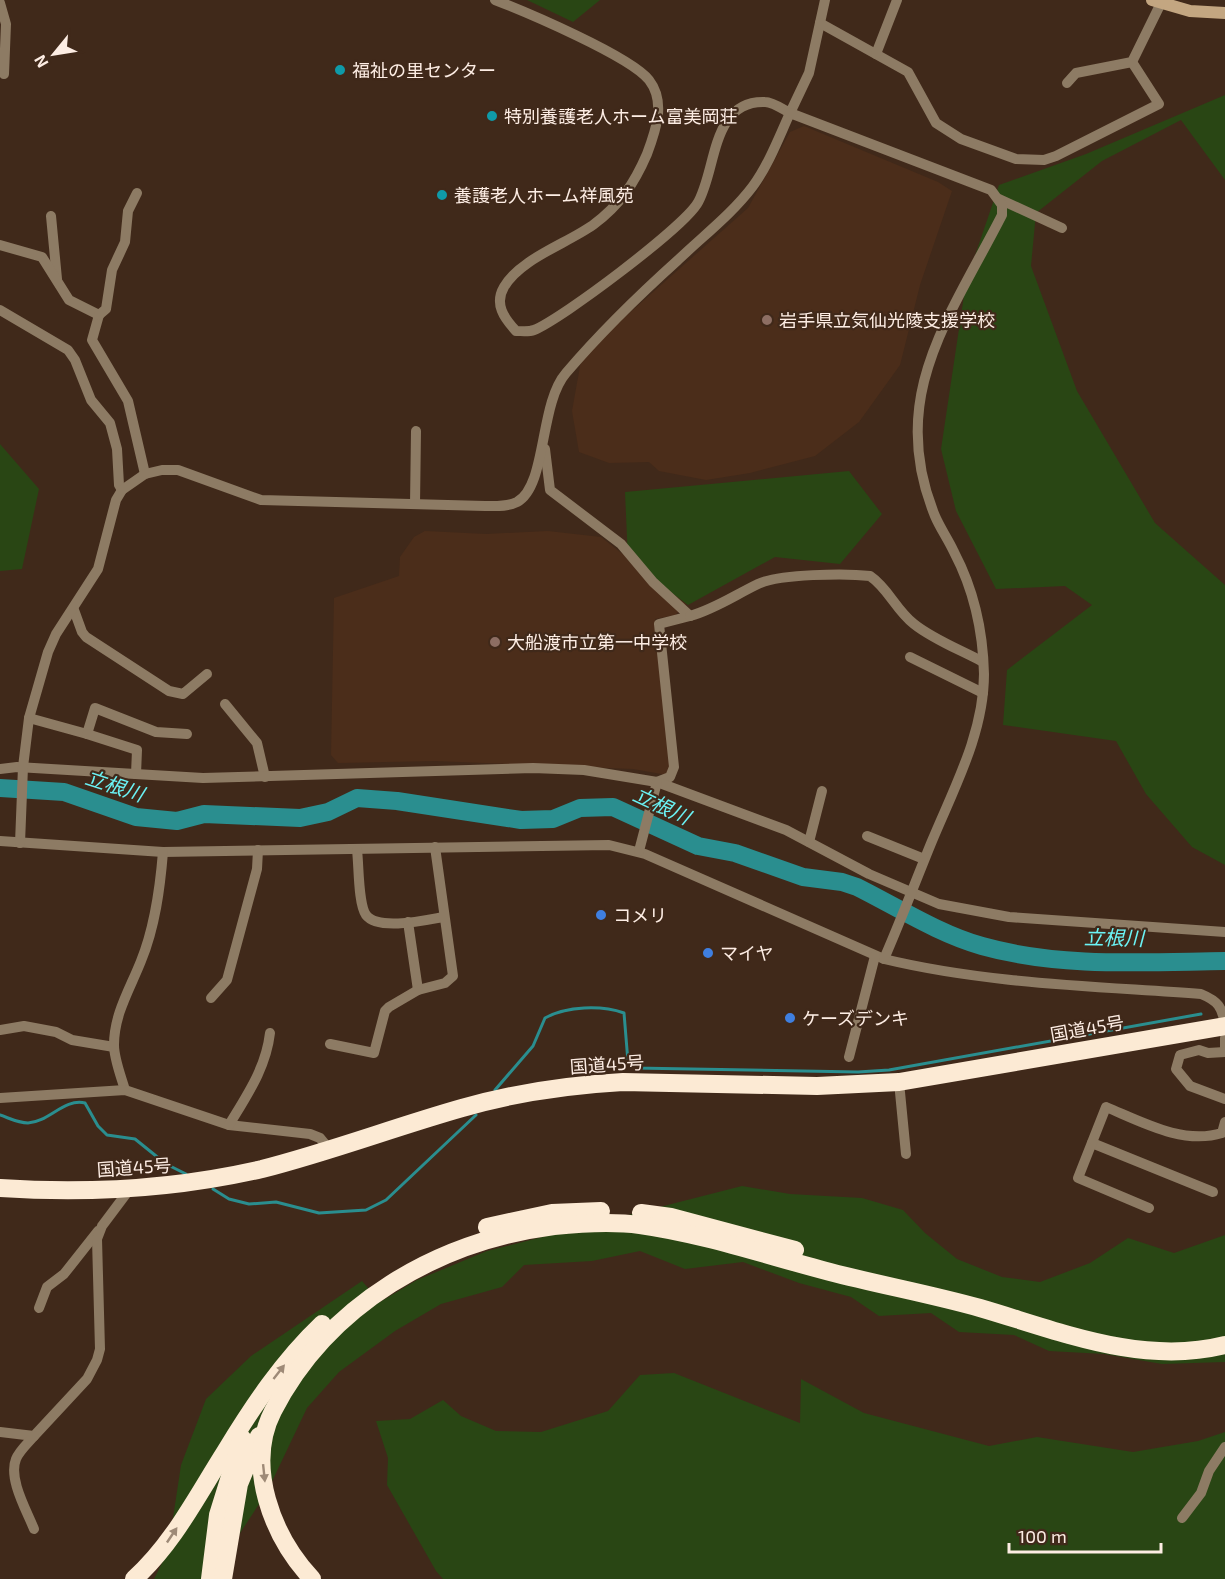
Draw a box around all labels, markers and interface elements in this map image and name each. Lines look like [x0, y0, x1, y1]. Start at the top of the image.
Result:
north arrow [24, 24, 84, 84]
text: N [29, 52, 52, 72]
place label: 福祉の里センター [352, 59, 496, 81]
marker: 福祉の里センター [333, 63, 347, 77]
place label: 特別養護老人ホーム富美岡荘 [504, 105, 737, 127]
marker: 特別養護老人ホーム富美岡荘 [485, 109, 499, 123]
place label: 養護老人ホーム祥風苑 [454, 184, 633, 206]
marker: 養護老人ホーム祥風苑 [435, 188, 449, 202]
place label: 岩手県立気仙光陵支援学校 [779, 309, 995, 331]
marker: 岩手県立気仙光陵支援学校 [760, 313, 774, 327]
place label: 大船渡市立第一中学校 [507, 631, 687, 653]
marker: 大船渡市立第一中学校 [488, 635, 502, 649]
water label: 立根川 [83, 764, 149, 806]
water label: 立根川 [630, 781, 696, 829]
place label: コメリ [613, 904, 667, 926]
marker: コメリ [594, 908, 608, 922]
water label: 立根川 [1084, 924, 1146, 950]
place label: マイヤ [720, 942, 773, 964]
marker: マイヤ [701, 946, 715, 960]
place label: ケーズデンキ [802, 1007, 909, 1029]
marker: ケーズデンキ [783, 1011, 797, 1025]
street label: 国道45号 [1048, 1011, 1126, 1045]
street label: 国道45号 [569, 1050, 645, 1078]
street label: 国道45号 [96, 1153, 172, 1181]
one-way arrow [273, 1365, 285, 1380]
one-way arrow [259, 1463, 269, 1482]
scale bar [1009, 1516, 1160, 1554]
text: 100 m [1018, 1525, 1067, 1547]
one-way arrow [166, 1528, 178, 1544]

